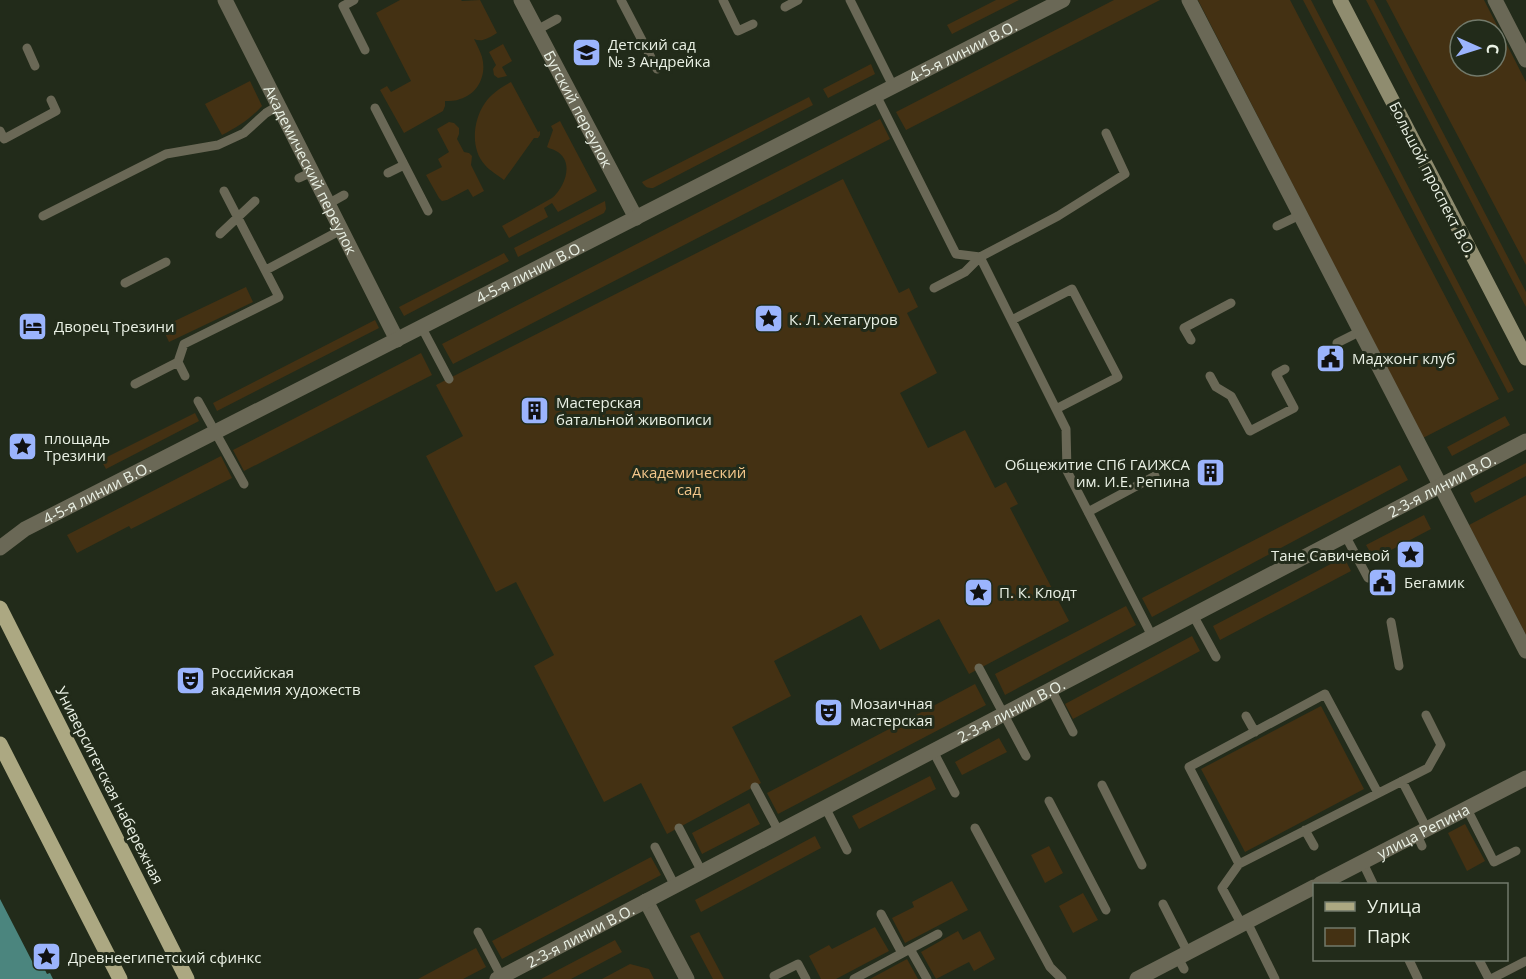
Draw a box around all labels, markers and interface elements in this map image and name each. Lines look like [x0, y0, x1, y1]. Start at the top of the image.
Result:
street label: 4-5-я линии В.О. [905, 15, 1020, 87]
north arrow [1448, 18, 1508, 78]
place label: Детский сад № 3 Андрейка [608, 34, 710, 71]
school or university icon: Детский сад № 3 Андрейка [571, 37, 603, 69]
text: С [1482, 43, 1504, 54]
street label: Бугский переулок [539, 47, 618, 171]
street label: Академический переулок [260, 82, 362, 258]
street label: Большой проспект В.О. [1385, 98, 1481, 260]
street label: 4-5-я линии В.О. [472, 236, 587, 308]
place icon: К. Л. Хетагуров [752, 303, 784, 335]
place label: К. Л. Хетагуров [789, 309, 898, 329]
hotel icon: Дворец Трезини [17, 310, 49, 342]
place label: Дворец Трезини [54, 316, 174, 336]
public building icon: Маджонг клуб [1315, 342, 1347, 374]
place label: Маджонг клуб [1352, 348, 1455, 368]
place label: Мастерская батальной живописи [556, 392, 712, 429]
building icon: Мастерская батальной живописи [519, 395, 551, 427]
place label: площадь Трезини [44, 428, 110, 465]
place icon: площадь Трезини [7, 431, 39, 463]
street label: 2-3-я линии В.О. [1384, 449, 1499, 522]
place label: Общежитие СПб ГАИЖСА им. И.Е. Репина [1005, 454, 1191, 491]
street label: 4-5-я линии В.О. [39, 456, 154, 528]
building icon: Общежитие СПб ГАИЖСА им. И.Е. Репина [1195, 457, 1227, 489]
park label: Академический сад [632, 462, 746, 499]
place icon: Тане Савичевой [1395, 539, 1427, 571]
place label: Тане Савичевой [1271, 545, 1390, 565]
public building icon: Бегамик [1367, 566, 1399, 598]
place label: Бегамик [1404, 572, 1465, 592]
place icon: П. К. Клодт [962, 576, 994, 608]
place label: П. К. Клодт [999, 582, 1077, 602]
place label: Российская академия художеств [211, 662, 361, 699]
theatre icon: Российская академия художеств [174, 665, 206, 697]
street label: 2-3-я линии В.О. [954, 674, 1068, 747]
street label: Университетская набережная [51, 683, 169, 887]
place label: Мозаичная мастерская [850, 693, 933, 730]
theatre icon: Мозаичная мастерская [813, 696, 845, 728]
street label: улица Репина [1373, 799, 1473, 863]
legend [1313, 883, 1508, 961]
text: Улица [1367, 894, 1421, 918]
street label: 2-3-я линии В.О. [523, 899, 638, 972]
text: Парк [1367, 924, 1411, 948]
place icon: Древнеегипетский сфинкс [31, 941, 63, 973]
place label: Древнеегипетский сфинкс [68, 947, 261, 967]

